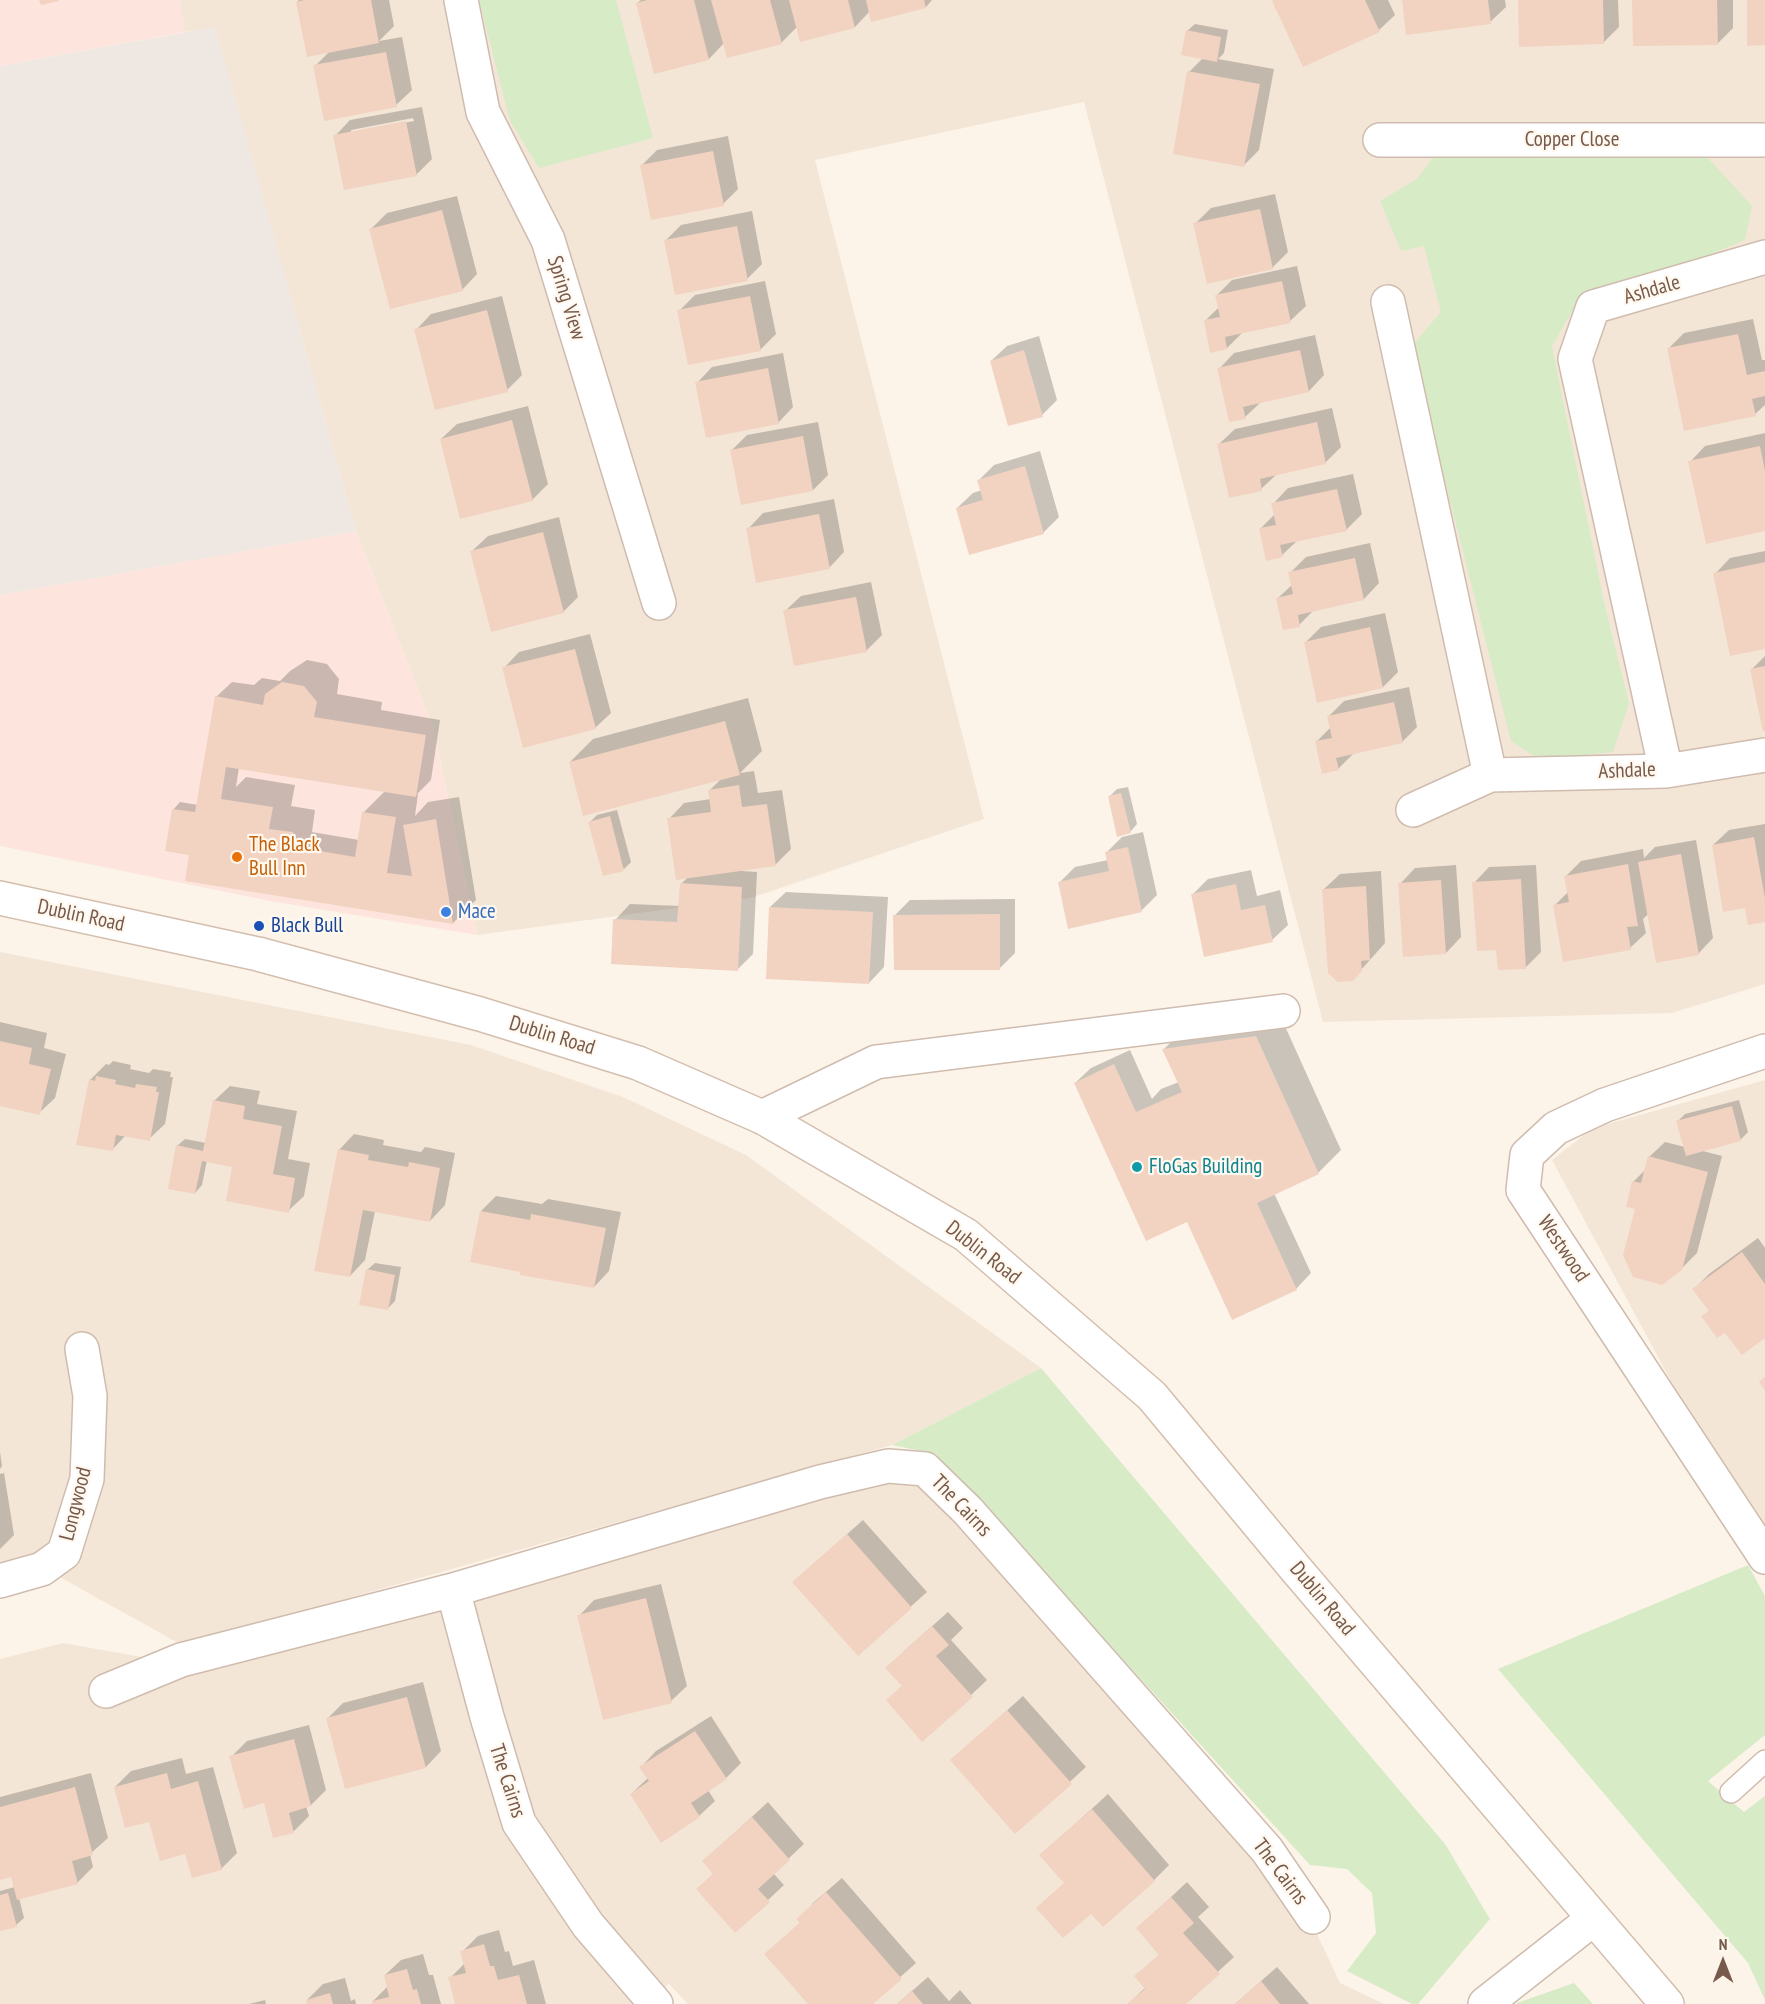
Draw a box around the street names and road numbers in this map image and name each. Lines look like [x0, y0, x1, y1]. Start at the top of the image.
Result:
street label: Copper Close [1525, 127, 1619, 153]
street label: Spring View [541, 253, 591, 343]
street label: Ashdale [1621, 270, 1683, 310]
street label: Ashdale [1598, 757, 1656, 785]
street label: Dublin Road [35, 895, 127, 937]
street label: Dublin Road [506, 1011, 598, 1061]
street label: Westwood [1532, 1211, 1594, 1287]
street label: Dublin Road [940, 1216, 1026, 1290]
street label: Longwood [55, 1465, 97, 1543]
street label: The Cairns [925, 1470, 997, 1542]
street label: Dublin Road [1284, 1557, 1360, 1641]
street label: The Cairns [483, 1741, 531, 1821]
street label: The Cairns [1247, 1834, 1313, 1910]

